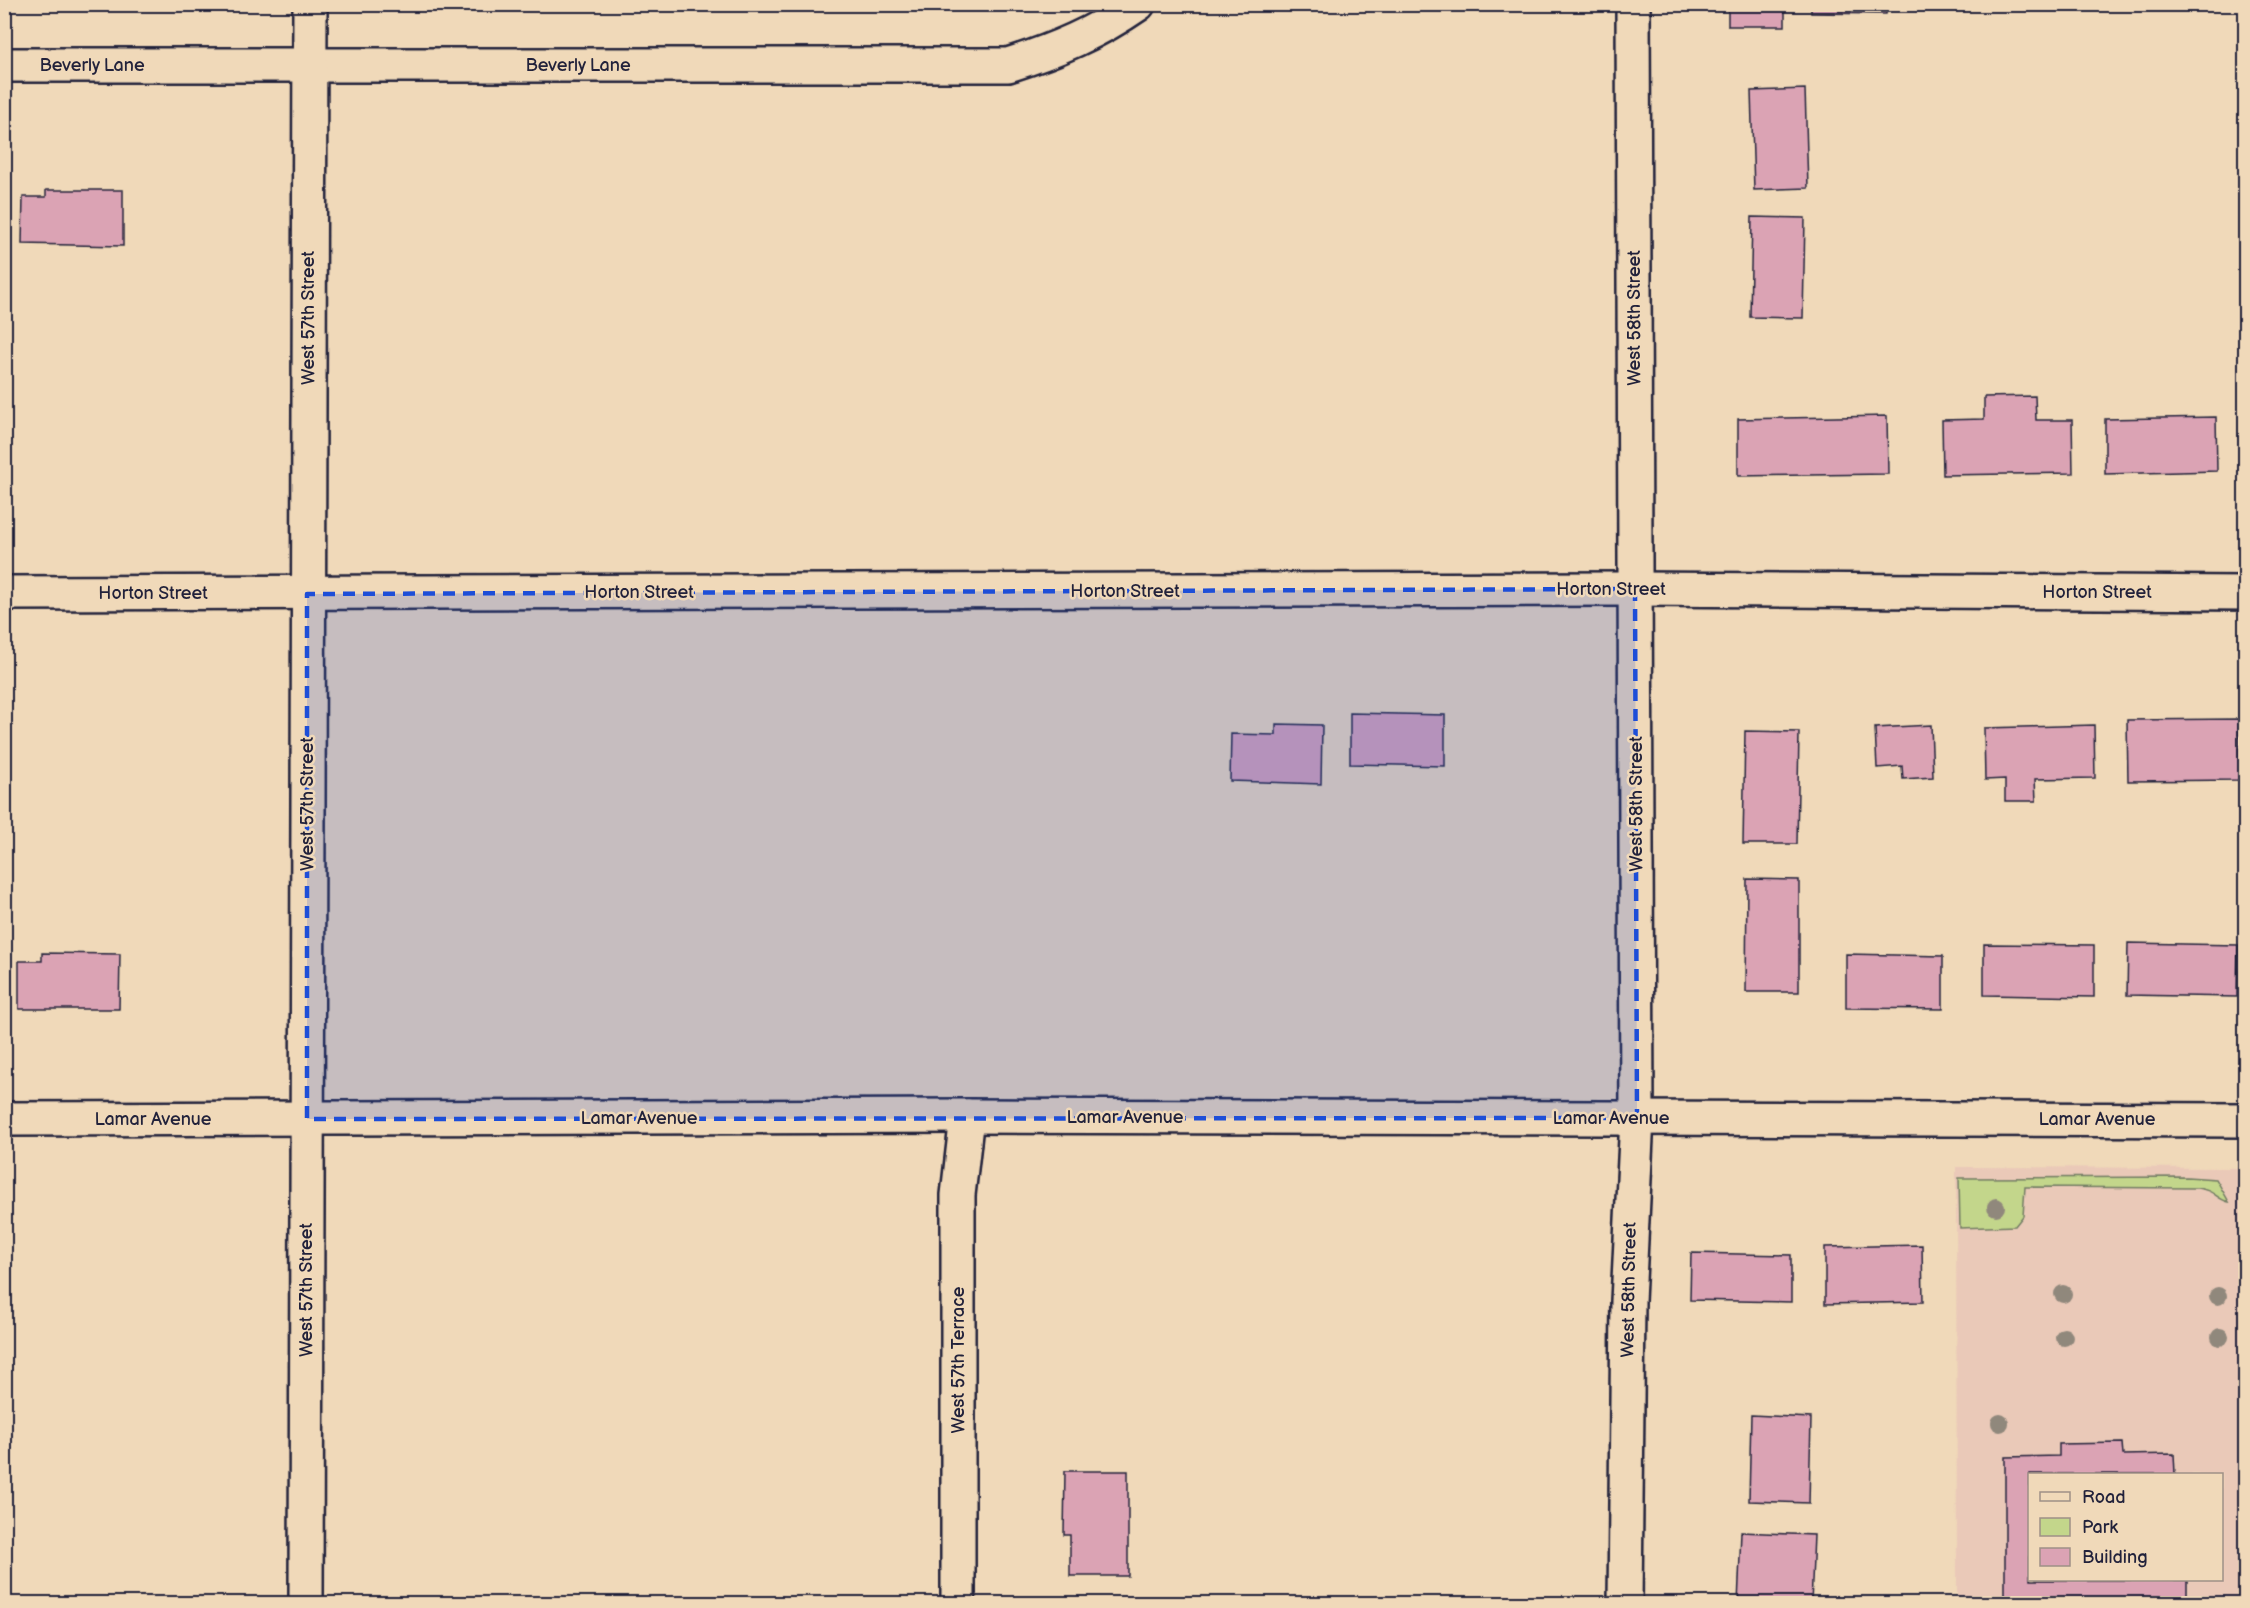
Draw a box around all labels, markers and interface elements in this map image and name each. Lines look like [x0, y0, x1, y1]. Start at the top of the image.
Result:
street label: Beverly Lane [39, 55, 145, 76]
street label: Beverly Lane [525, 55, 631, 76]
street label: West 58th Street [1624, 250, 1645, 386]
street label: West 57th Street [298, 251, 319, 385]
street label: Horton Street [1556, 579, 1666, 600]
street label: Horton Street [1070, 581, 1180, 602]
street label: Horton Street [584, 582, 694, 603]
street label: Horton Street [2042, 582, 2152, 603]
street label: Horton Street [98, 583, 208, 604]
street label: West 58th Street [1626, 736, 1647, 872]
street label: West 57th Street [297, 737, 318, 871]
street label: Lamar Avenue [1067, 1107, 1184, 1128]
street label: Lamar Avenue [581, 1108, 698, 1129]
street label: Lamar Avenue [1553, 1108, 1670, 1129]
street label: Lamar Avenue [95, 1109, 212, 1130]
street label: Lamar Avenue [2039, 1109, 2156, 1130]
street label: West 58th Street [1617, 1222, 1641, 1358]
street label: West 57th Street [296, 1223, 317, 1357]
street label: West 57th Terrace [948, 1286, 969, 1434]
legend [2028, 1473, 2223, 1581]
text: Road [2082, 1487, 2126, 1508]
text: Park [2082, 1517, 2118, 1538]
text: Building [2082, 1547, 2148, 1568]

